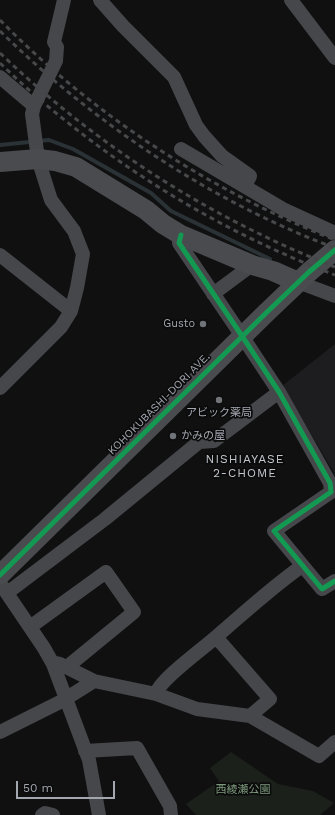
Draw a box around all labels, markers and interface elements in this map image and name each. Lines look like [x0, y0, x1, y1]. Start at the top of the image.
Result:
place label: Gusto [163, 317, 195, 331]
marker: Gusto [198, 319, 208, 329]
street label: KOHOKUBASHI-DORI AVE. [105, 350, 213, 458]
marker: アビック薬局 [214, 395, 224, 405]
place label: アビック薬局 [186, 406, 252, 420]
place label: かみの屋 [181, 429, 225, 443]
marker: かみの屋 [168, 431, 178, 441]
district label: NISHIAYASE 2-CHOME [206, 452, 284, 480]
scale bar [18, 773, 117, 799]
text: 50 m [23, 781, 53, 795]
park label: 西綾瀬公園 [216, 783, 270, 797]

